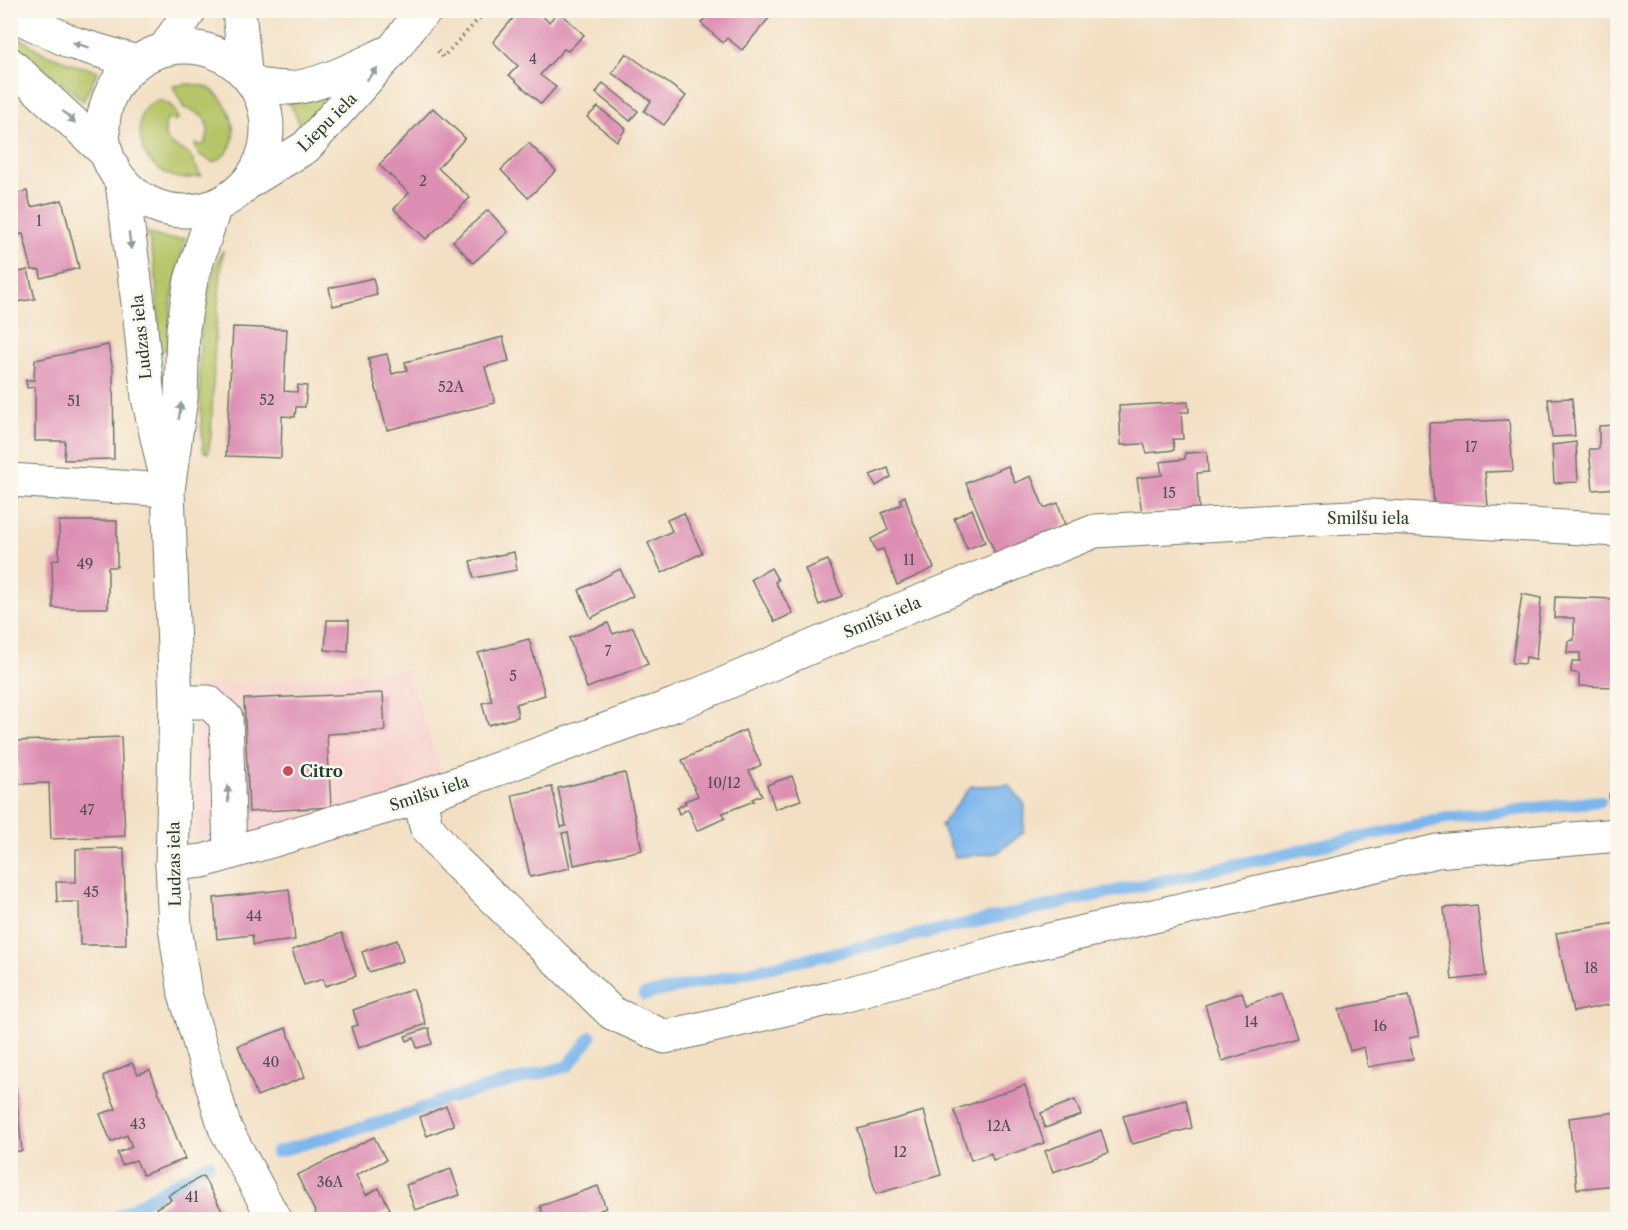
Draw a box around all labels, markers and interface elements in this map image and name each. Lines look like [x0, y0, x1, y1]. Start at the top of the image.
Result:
one-way arrow [72, 40, 90, 50]
house number: 4 [529, 50, 537, 68]
one-way arrow [365, 67, 378, 82]
street label: Liepu iela [293, 88, 361, 156]
one-way arrow [62, 110, 76, 124]
house number: 2 [419, 172, 427, 190]
house number: 1 [36, 212, 42, 230]
one-way arrow [125, 231, 134, 250]
street label: Ludzas iela [127, 293, 155, 380]
house number: 52A [438, 378, 465, 396]
house number: 52 [259, 391, 275, 409]
house number: 51 [67, 392, 81, 410]
one-way arrow [175, 401, 184, 420]
house number: 17 [1465, 438, 1477, 456]
house number: 15 [1162, 484, 1176, 502]
street label: Smilšu iela [1327, 508, 1410, 528]
house number: 11 [903, 551, 915, 569]
house number: 49 [77, 555, 93, 573]
street label: Smilšu iela [840, 592, 924, 642]
house number: 7 [605, 642, 612, 660]
house number: 5 [509, 667, 517, 685]
place label: Citro [300, 761, 343, 781]
marker: Citro [281, 764, 295, 778]
street label: Smilšu iela [387, 771, 472, 815]
house number: 10/12 [707, 774, 741, 792]
one-way arrow [224, 784, 233, 803]
house number: 47 [80, 801, 95, 819]
street label: Ludzas iela [163, 821, 185, 907]
house number: 45 [83, 883, 99, 901]
house number: 44 [246, 907, 262, 925]
house number: 18 [1584, 959, 1598, 977]
house number: 14 [1244, 1013, 1258, 1031]
house number: 16 [1373, 1017, 1387, 1035]
house number: 40 [263, 1053, 280, 1071]
house number: 43 [130, 1115, 146, 1133]
house number: 12A [987, 1117, 1012, 1135]
house number: 12 [893, 1143, 907, 1161]
house number: 36A [317, 1173, 344, 1191]
house number: 41 [185, 1188, 199, 1206]

